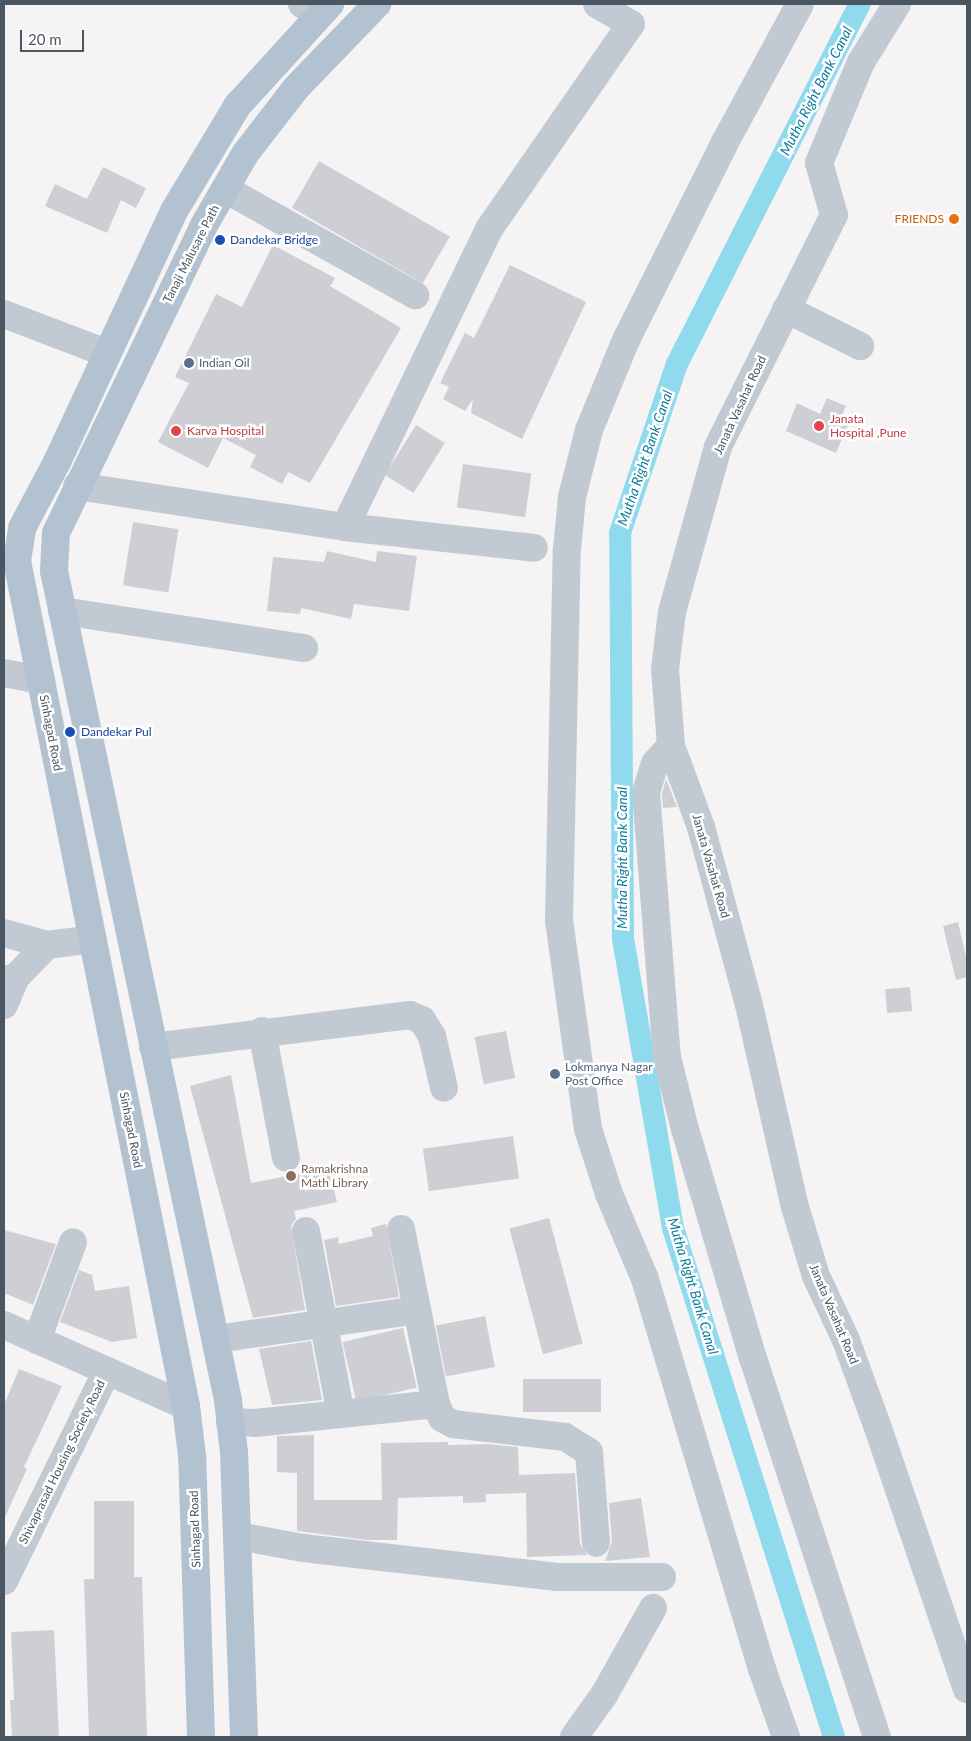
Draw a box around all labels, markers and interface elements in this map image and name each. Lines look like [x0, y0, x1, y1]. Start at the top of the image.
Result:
scale bar [22, 20, 86, 52]
water label: Mutha Right Bank Canal [776, 24, 856, 158]
text: 20 m [28, 30, 62, 48]
street label: Tanaji Malusare Path [160, 203, 222, 305]
place label: FRIENDS [895, 212, 944, 226]
marker: FRIENDS [948, 213, 960, 225]
place label: Dandekar Bridge [230, 233, 318, 247]
marker: Dandekar Bridge [214, 234, 226, 246]
street label: Janata Vasahat Road [711, 353, 769, 457]
place label: Indian Oil [199, 356, 250, 370]
marker: Indian Oil [183, 357, 195, 369]
water label: Mutha Right Bank Canal [614, 388, 676, 528]
place label: Janata Hospital ,Pune [830, 412, 906, 440]
marker: Janata Hospital ,Pune [812, 419, 826, 433]
marker: Karva Hospital [169, 424, 183, 438]
place label: Karva Hospital [187, 424, 264, 438]
street label: Sinhagad Road [37, 694, 65, 772]
marker: Dandekar Pul [63, 725, 77, 739]
place label: Dandekar Pul [81, 725, 152, 739]
water label: Mutha Right Bank Canal [614, 787, 630, 929]
street label: Janata Vasahat Road [689, 812, 733, 920]
place label: Lokmanya Nagar Post Office [565, 1060, 653, 1088]
marker: Lokmanya Nagar Post Office [549, 1068, 561, 1080]
street label: Sinhagad Road [117, 1091, 145, 1169]
place label: Ramakrishna Math Library [301, 1162, 368, 1190]
marker: Ramakrishna Math Library [285, 1170, 297, 1182]
water label: Mutha Right Bank Canal [664, 1216, 722, 1356]
street label: Janata Vasahat Road [806, 1262, 862, 1366]
street label: Shivaprasad Housing Society Road [16, 1378, 108, 1546]
street label: Sinhagad Road [186, 1490, 204, 1568]

